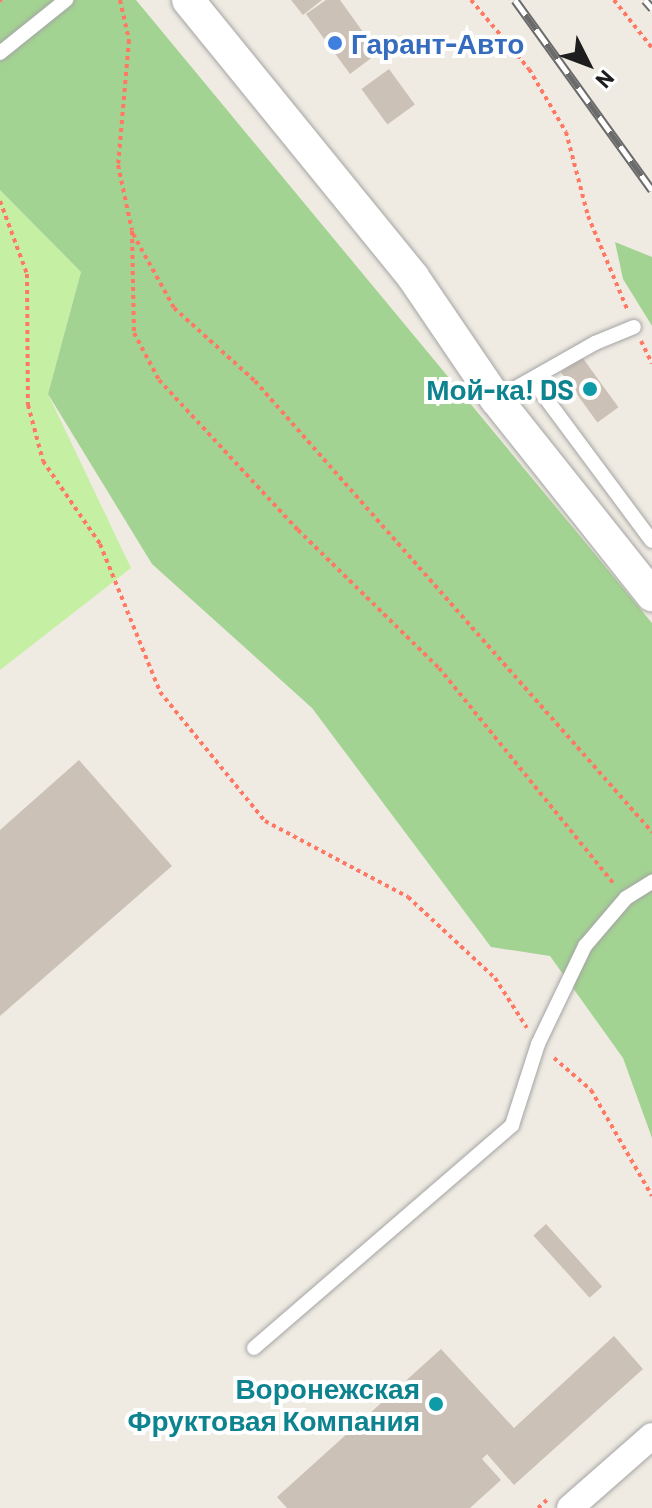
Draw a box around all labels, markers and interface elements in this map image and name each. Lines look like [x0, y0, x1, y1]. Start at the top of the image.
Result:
north arrow [548, 24, 628, 104]
place label: Гарант-Авто [351, 26, 524, 60]
marker: Гарант-Авто [326, 34, 344, 52]
text: N [591, 66, 620, 94]
place label: Мой-ка! DS [426, 372, 574, 406]
marker: Мой-ка! DS [581, 380, 599, 398]
place label: Воронежская Фруктовая Компания [127, 1371, 420, 1437]
marker: Воронежская Фруктовая Компания [427, 1395, 445, 1413]

